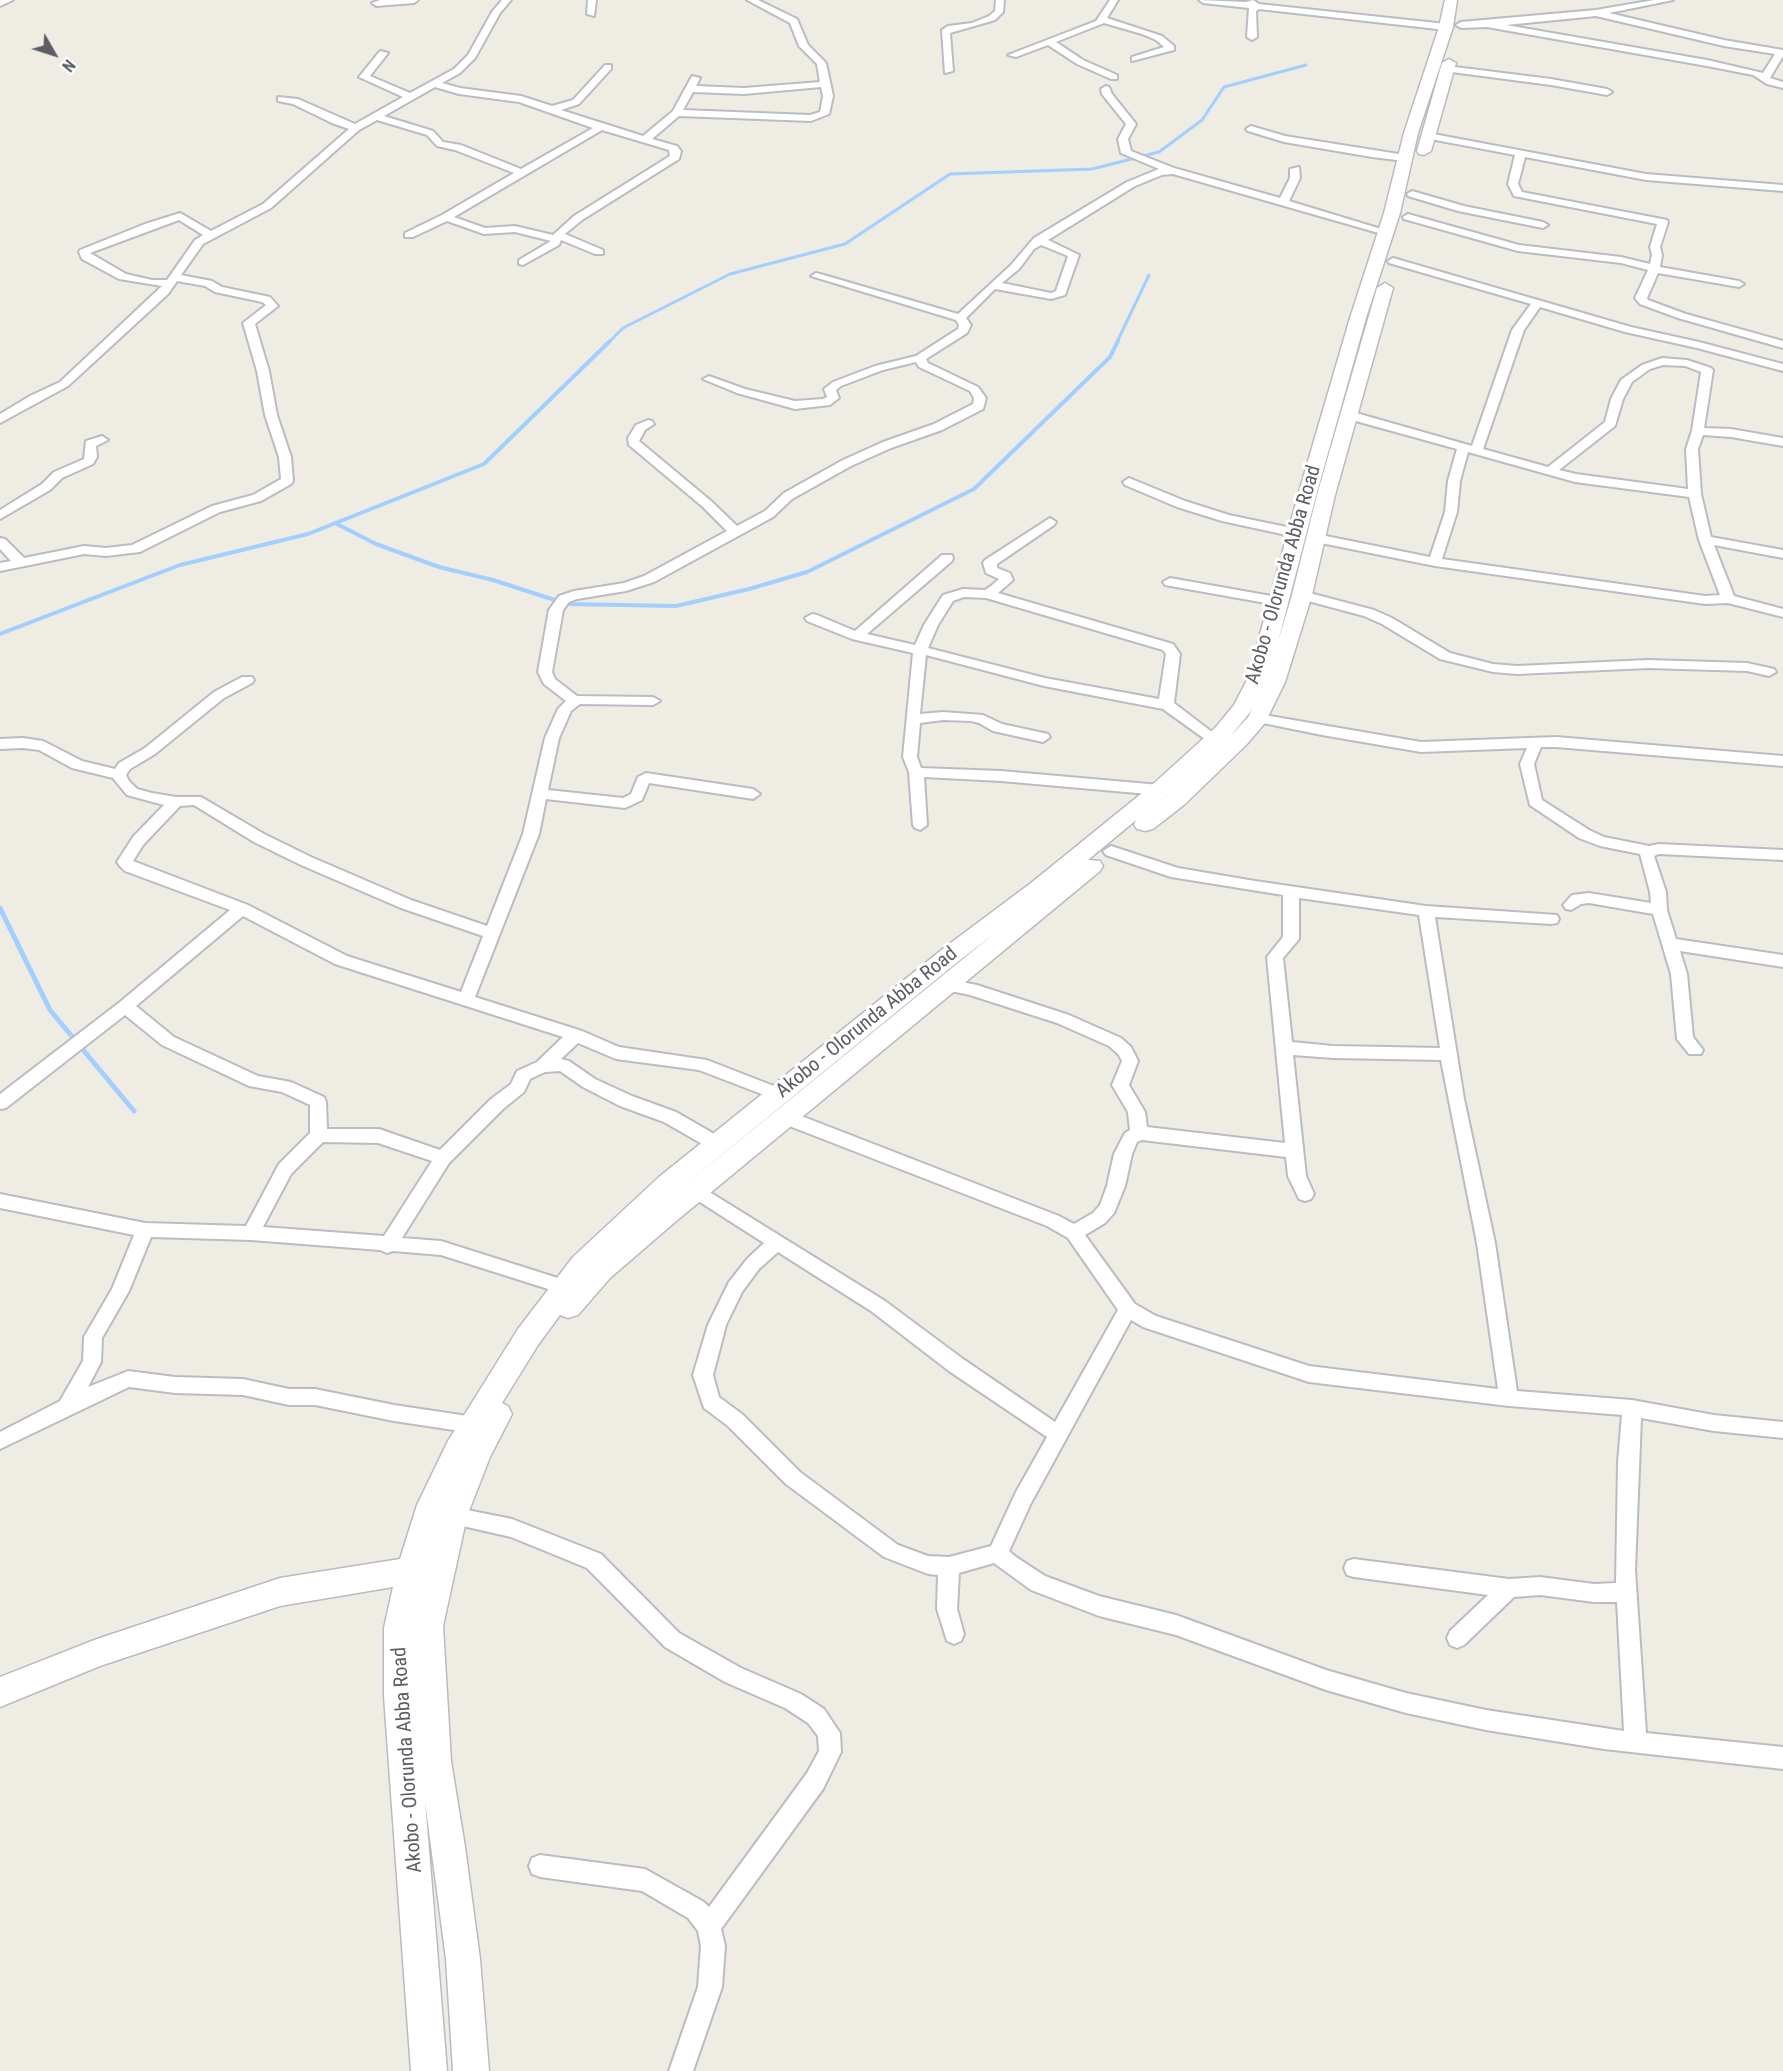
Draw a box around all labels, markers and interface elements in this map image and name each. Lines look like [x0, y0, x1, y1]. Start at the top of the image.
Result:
north arrow [24, 24, 84, 84]
text: N [58, 56, 79, 75]
street label: Akobo - Olorunda Abba Road [1241, 463, 1327, 687]
street label: Akobo - Olorunda Abba Road [771, 942, 963, 1104]
street label: Akobo - Olorunda Abba Road [388, 1646, 428, 1874]

